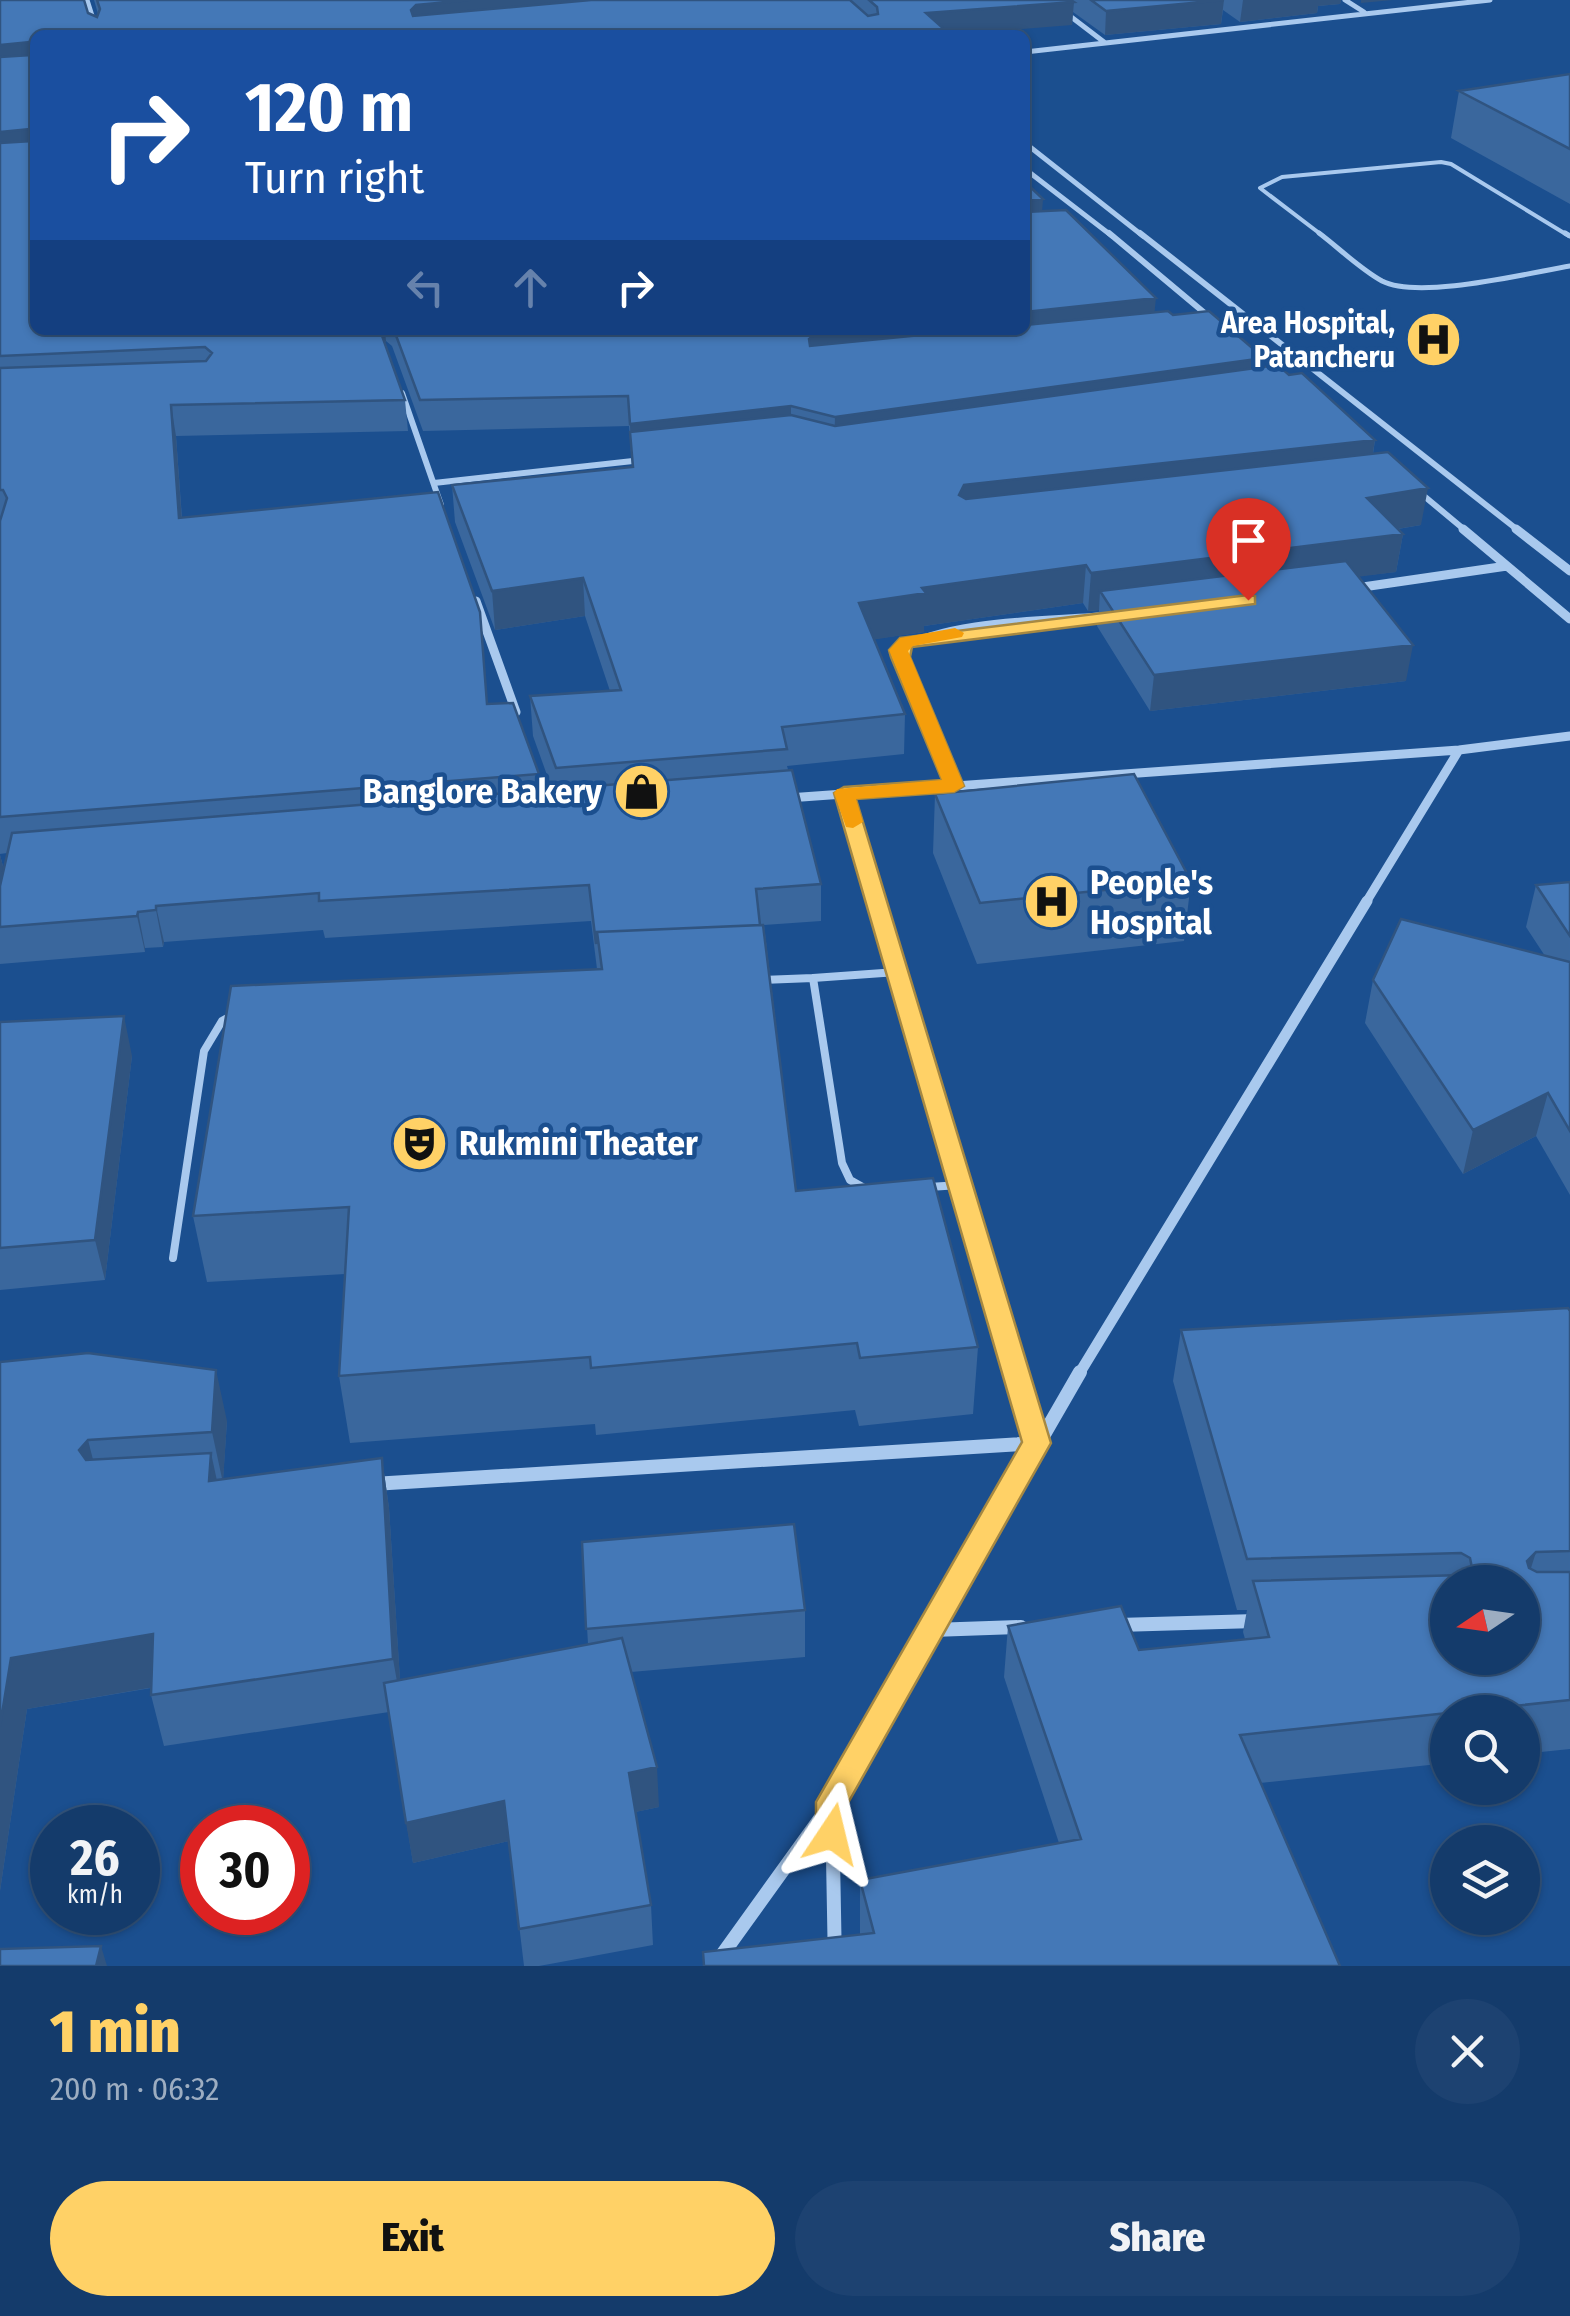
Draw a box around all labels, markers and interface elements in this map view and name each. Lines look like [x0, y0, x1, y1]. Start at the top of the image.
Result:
text: 120 m [245, 66, 413, 150]
icon: right [80, 70, 210, 200]
text: Turn right [245, 151, 424, 205]
icon: left [398, 260, 453, 315]
icon: ahead [503, 260, 558, 315]
icon: right [608, 260, 663, 315]
place label: Area Hospital, Patancheru [1220, 305, 1395, 375]
hospital icon: Area Hospital, Patancheru [1404, 310, 1464, 370]
pin [1206, 498, 1291, 601]
icon: arrive [1221, 513, 1276, 568]
shop icon: Banglore Bakery [611, 761, 671, 821]
place label: Banglore Bakery [363, 770, 602, 812]
place label: People's Hospital [1090, 861, 1213, 943]
hospital icon: People's Hospital [1021, 872, 1081, 932]
theatre icon: Rukmini Theater [390, 1113, 450, 1173]
place label: Rukmini Theater [459, 1122, 698, 1164]
north arrow [1430, 1565, 1540, 1675]
map controls [1430, 1565, 1540, 1935]
button: search [1430, 1695, 1540, 1805]
position arrow [780, 1782, 884, 1886]
speed limit sign: 30 [180, 1805, 310, 1935]
button: layers [1430, 1825, 1540, 1935]
text: 26 [70, 1828, 120, 1888]
text: km/h [67, 1880, 123, 1910]
text: 1 min [50, 1996, 181, 2068]
button: close [1415, 1999, 1520, 2104]
text: 200 m · 06:32 [50, 2070, 219, 2108]
button: Exit [50, 2181, 775, 2296]
button: Share [795, 2181, 1520, 2296]

